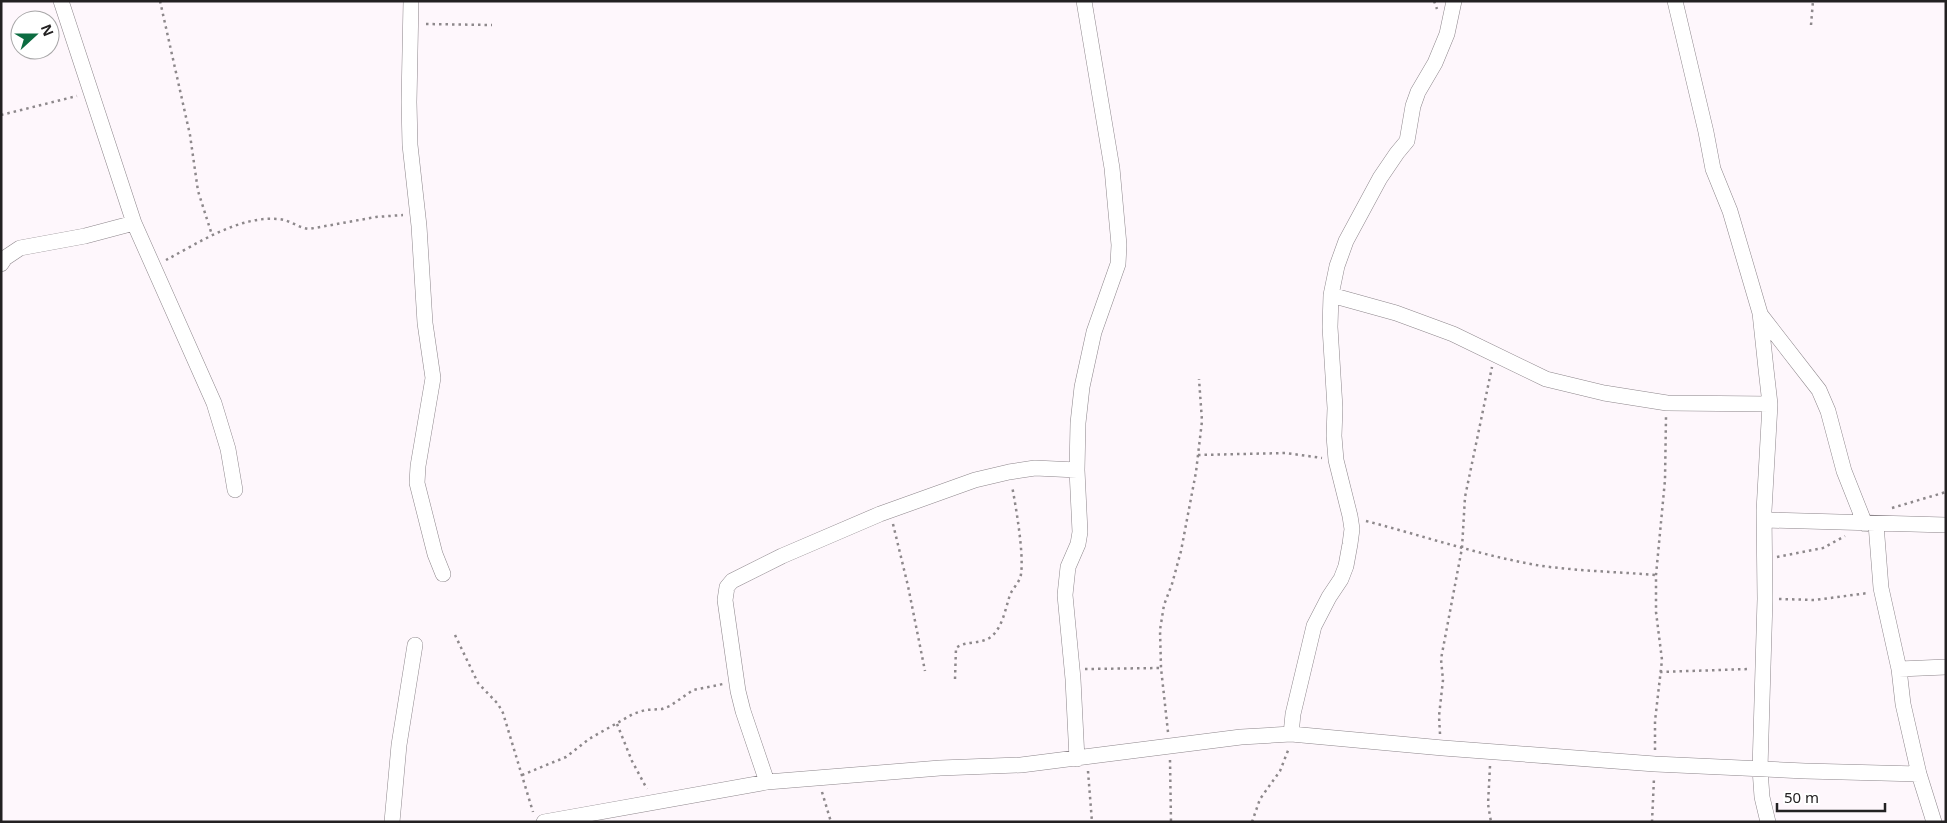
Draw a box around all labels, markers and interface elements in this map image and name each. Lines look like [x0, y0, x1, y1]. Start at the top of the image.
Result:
north arrow [10, 10, 60, 60]
text: N [37, 21, 59, 39]
scale bar [1777, 780, 1884, 812]
text: 50 m [1784, 787, 1819, 807]

